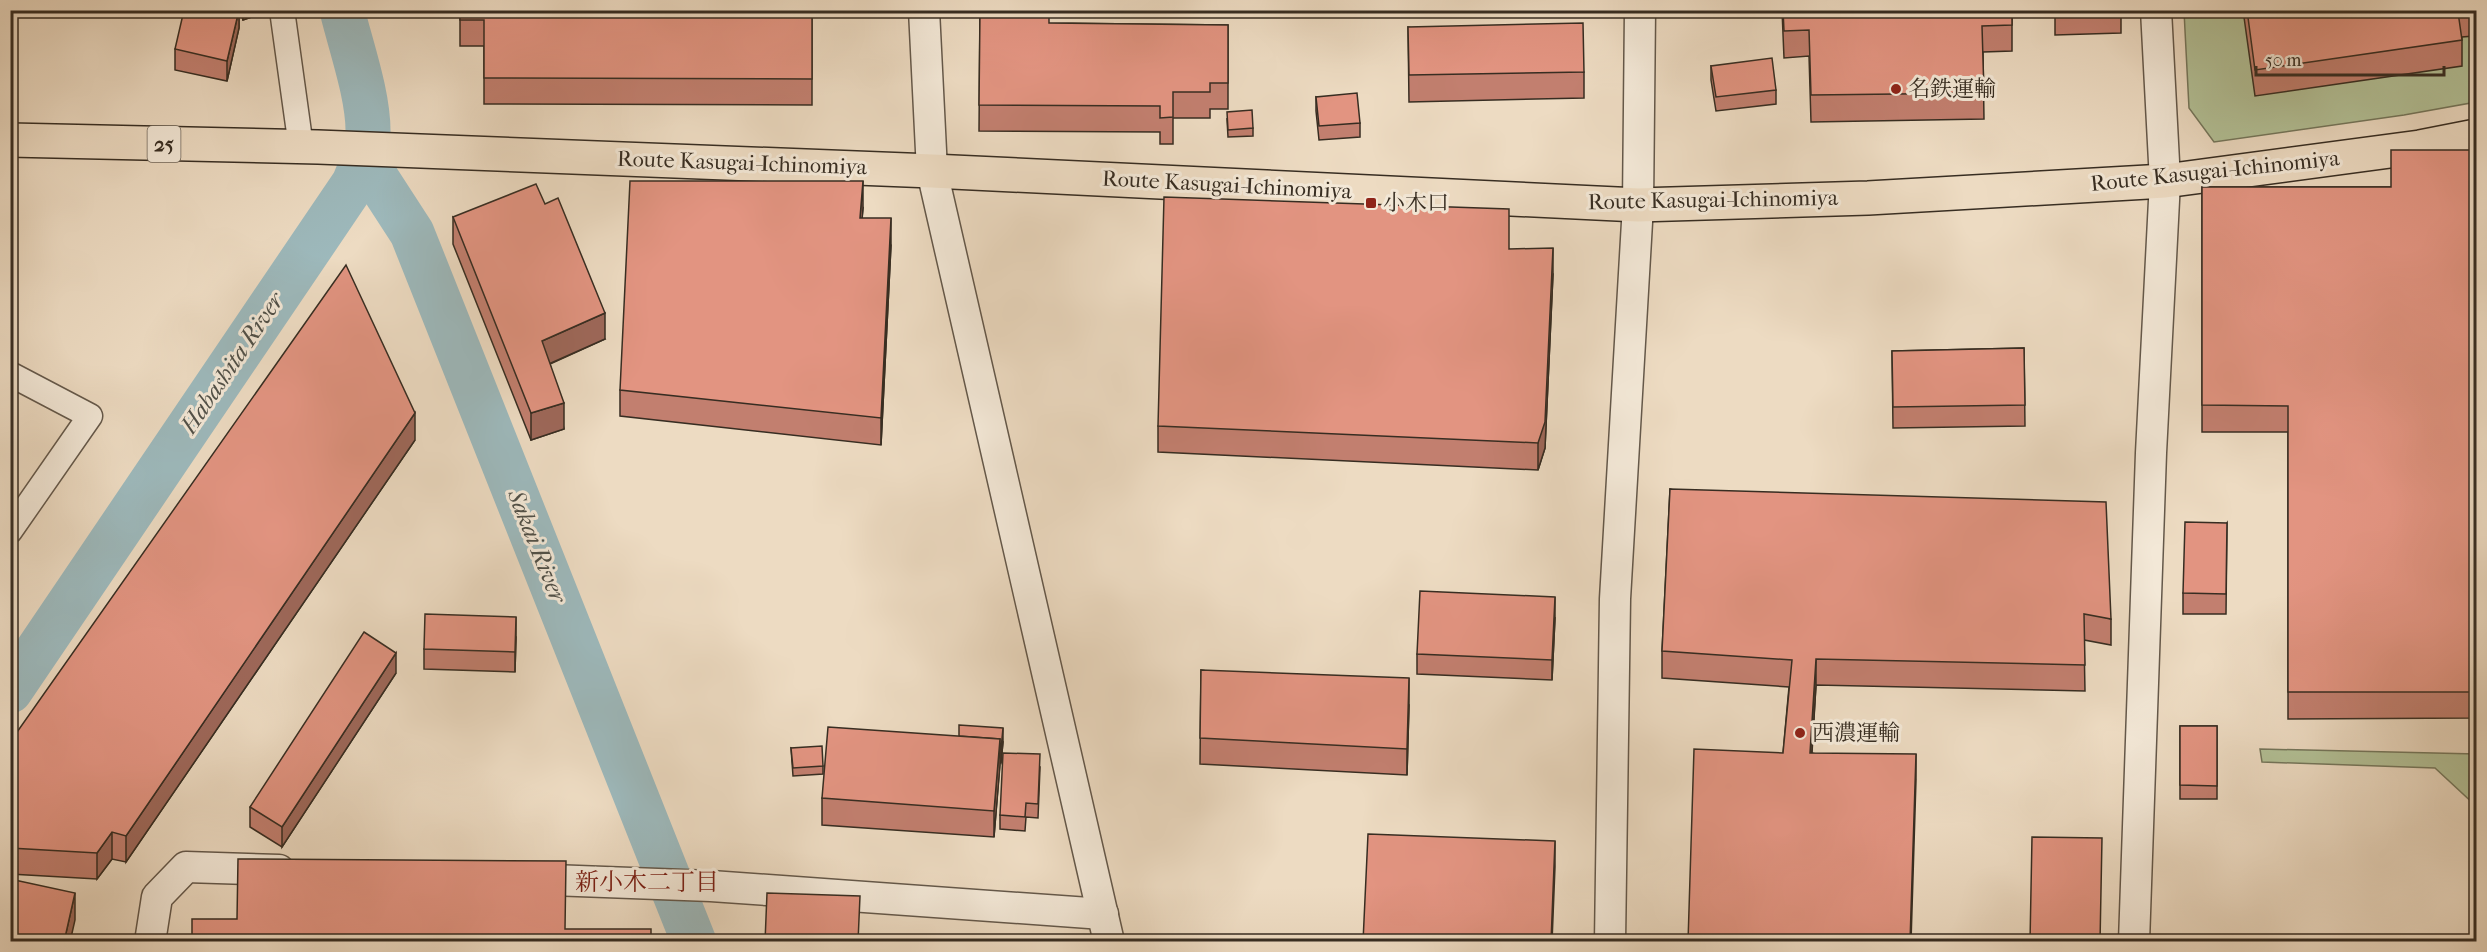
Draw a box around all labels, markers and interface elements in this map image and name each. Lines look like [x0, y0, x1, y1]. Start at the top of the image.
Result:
scale bar [2256, 39, 2444, 77]
text: 50 m [2265, 50, 2302, 71]
place label: 名鉄運輸 [1908, 76, 1996, 102]
marker: 名鉄運輸 [1889, 82, 1903, 96]
road number: 25 [148, 126, 180, 162]
street label: Route Kasugai-Ichinomiya [2089, 145, 2342, 197]
street label: Route Kasugai-Ichinomiya [617, 146, 868, 180]
street label: Route Kasugai-Ichinomiya [1101, 165, 1353, 205]
street label: Route Kasugai-Ichinomiya [1588, 185, 1839, 215]
place label: 小木口 [1383, 190, 1449, 216]
marker: 小木口 [1364, 196, 1378, 210]
water label: Habashita River [174, 285, 291, 439]
water label: Sakai River [501, 485, 573, 609]
place label: 西濃運輸 [1812, 720, 1900, 746]
marker: 西濃運輸 [1793, 726, 1807, 740]
district label: 新小木二丁目 [575, 868, 719, 896]

